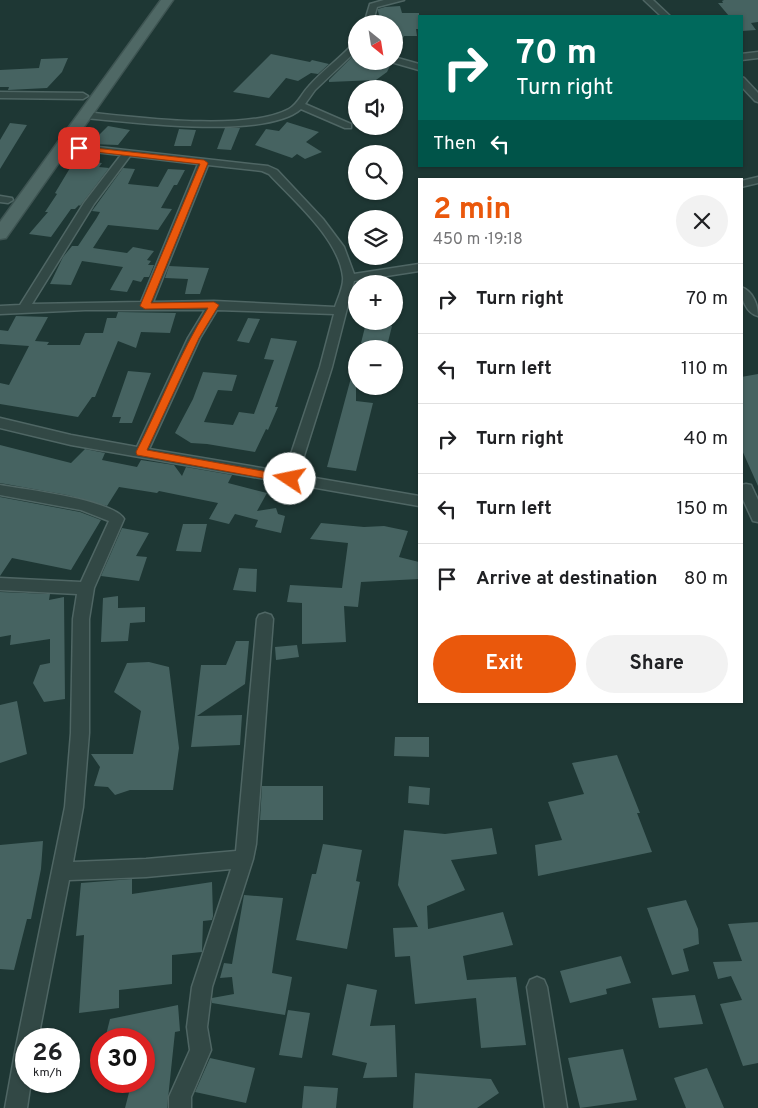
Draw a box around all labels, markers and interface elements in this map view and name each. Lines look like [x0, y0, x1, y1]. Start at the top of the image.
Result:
north arrow [348, 15, 402, 70]
map controls [348, 15, 403, 395]
text: 70 m [516, 32, 597, 76]
icon: right [433, 35, 498, 100]
text: Turn right [516, 75, 613, 102]
button: sound [348, 80, 403, 135]
pin [58, 127, 100, 169]
icon: left [486, 130, 514, 158]
text: Then [433, 132, 476, 156]
icon: arrive [65, 134, 93, 162]
button: search [348, 145, 403, 200]
text: 2 min [433, 192, 511, 229]
button: close [676, 195, 728, 247]
button: layers [348, 210, 403, 265]
text: 450 m · 19:18 [433, 230, 523, 250]
button: + [348, 275, 403, 330]
icon: right [433, 285, 461, 313]
text: Turn right [476, 287, 564, 311]
text: 70 m [686, 287, 728, 311]
button: − [348, 340, 403, 395]
icon: left [433, 355, 461, 383]
text: Turn left [476, 357, 552, 381]
text: 110 m [681, 357, 728, 381]
icon: right [433, 425, 461, 453]
text: Turn right [476, 427, 564, 451]
text: 40 m [683, 427, 728, 451]
position arrow [263, 452, 315, 504]
icon: left [433, 495, 461, 523]
text: Turn left [476, 497, 552, 521]
text: 150 m [676, 497, 728, 521]
icon: arrive [433, 565, 461, 593]
text: Arrive at destination [476, 567, 657, 591]
text: 80 m [684, 567, 728, 591]
button: Exit [433, 635, 576, 693]
button: Share [586, 635, 728, 693]
speed limit sign: 30 [90, 1028, 155, 1093]
text: 26 [32, 1038, 63, 1070]
text: km/h [33, 1065, 62, 1081]

